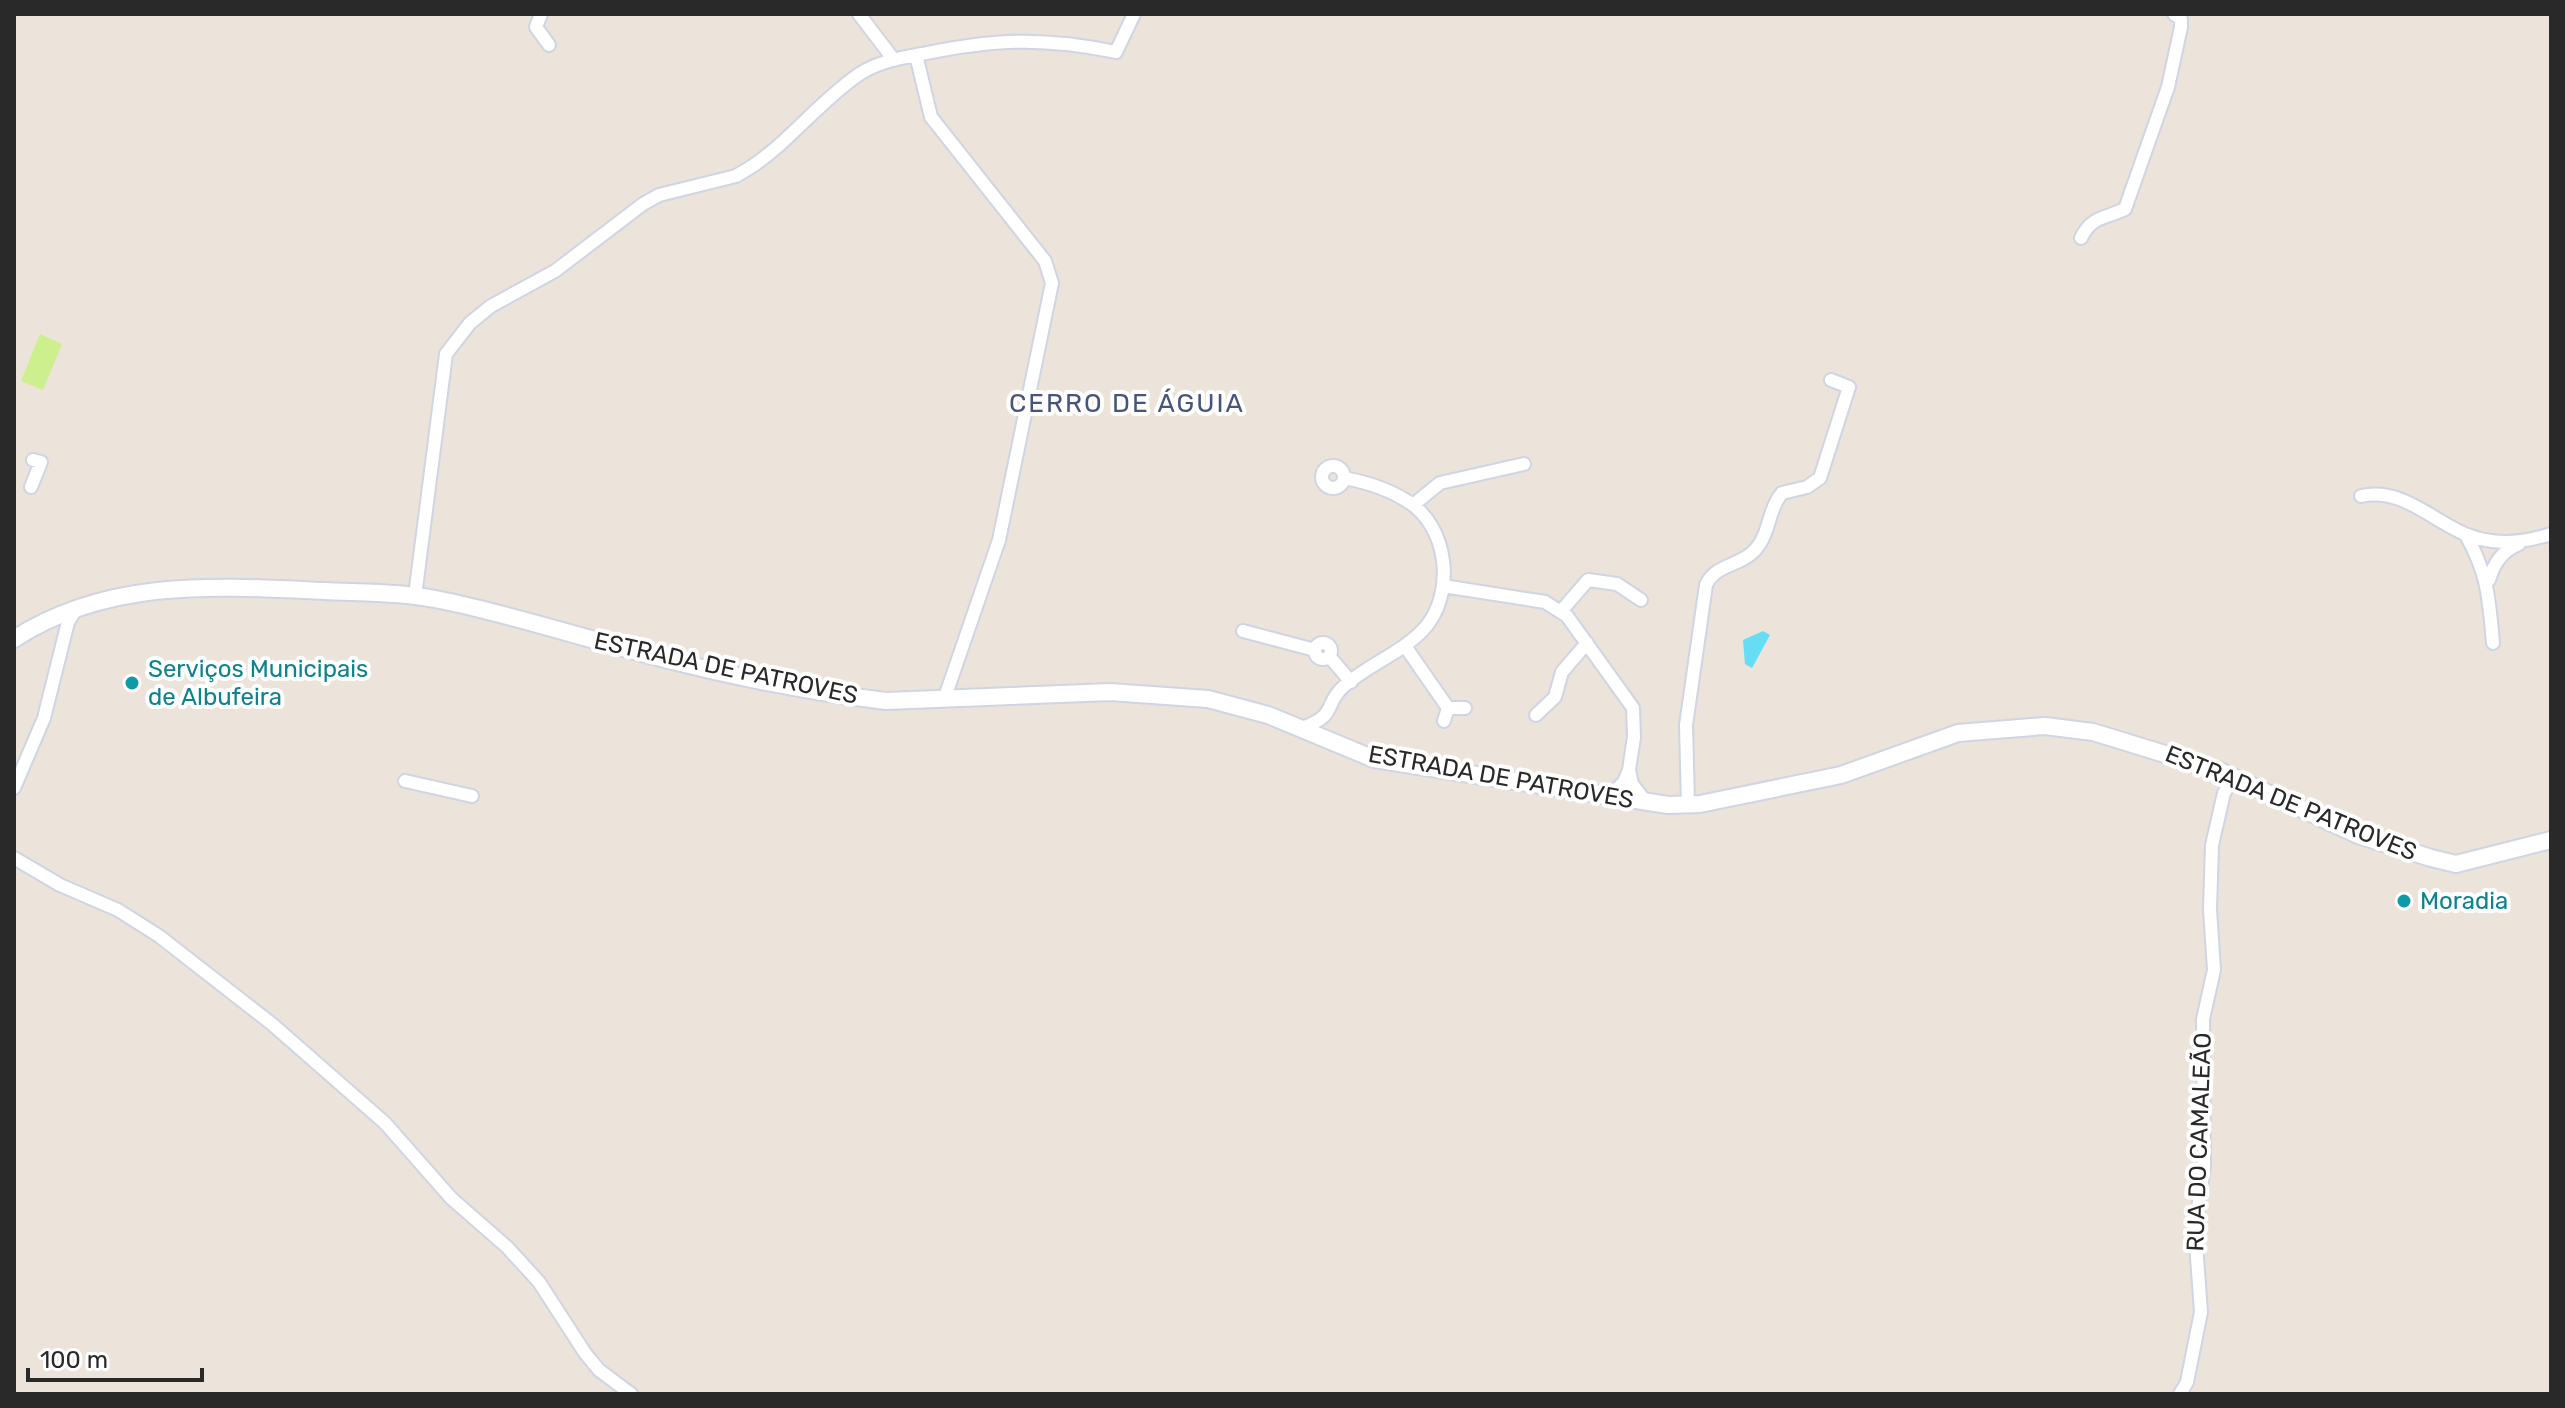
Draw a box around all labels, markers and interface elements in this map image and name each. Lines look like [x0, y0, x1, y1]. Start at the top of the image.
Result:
district label: CERRO DE ÁGUIA [1009, 388, 1245, 419]
street label: ESTRADA DE PATROVES [592, 626, 860, 710]
place label: Serviços Municipais de Albufeira [148, 655, 368, 711]
marker: Serviços Municipais de Albufeira [123, 674, 141, 692]
street label: ESTRADA DE PATROVES [1366, 740, 1636, 814]
street label: ESTRADA DE PATROVES [2161, 740, 2421, 866]
place label: Moradia [2420, 887, 2508, 915]
marker: Moradia [2395, 892, 2413, 910]
street label: RUA DO CAMALEÃO [2181, 1032, 2217, 1252]
scale bar [28, 1332, 202, 1382]
text: 100 m [40, 1346, 108, 1374]

